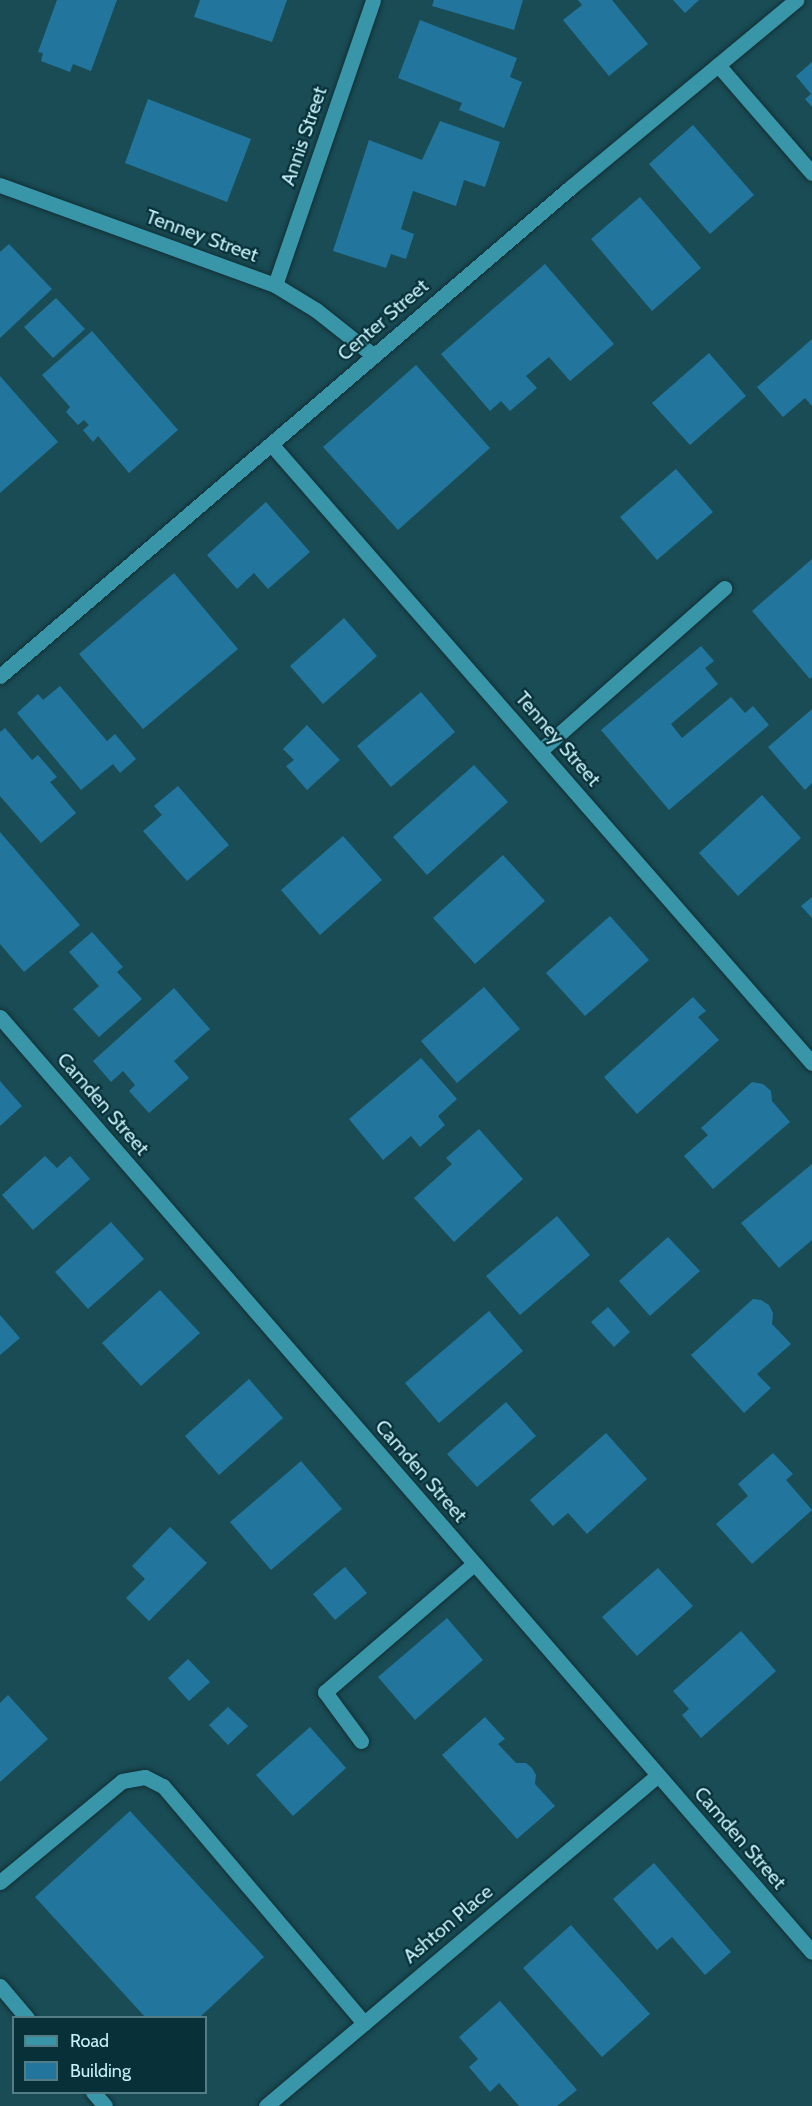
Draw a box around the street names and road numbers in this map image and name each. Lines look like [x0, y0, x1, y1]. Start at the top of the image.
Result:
street label: Annis Street [276, 83, 332, 189]
street label: Tenney Street [143, 205, 261, 267]
street label: Center Street [333, 274, 433, 366]
street label: Tenney Street [510, 687, 606, 791]
street label: Camden Street [52, 1048, 154, 1160]
street label: Camden Street [370, 1415, 472, 1527]
street label: Camden Street [689, 1782, 791, 1894]
street label: Ashton Place [398, 1880, 498, 1968]

